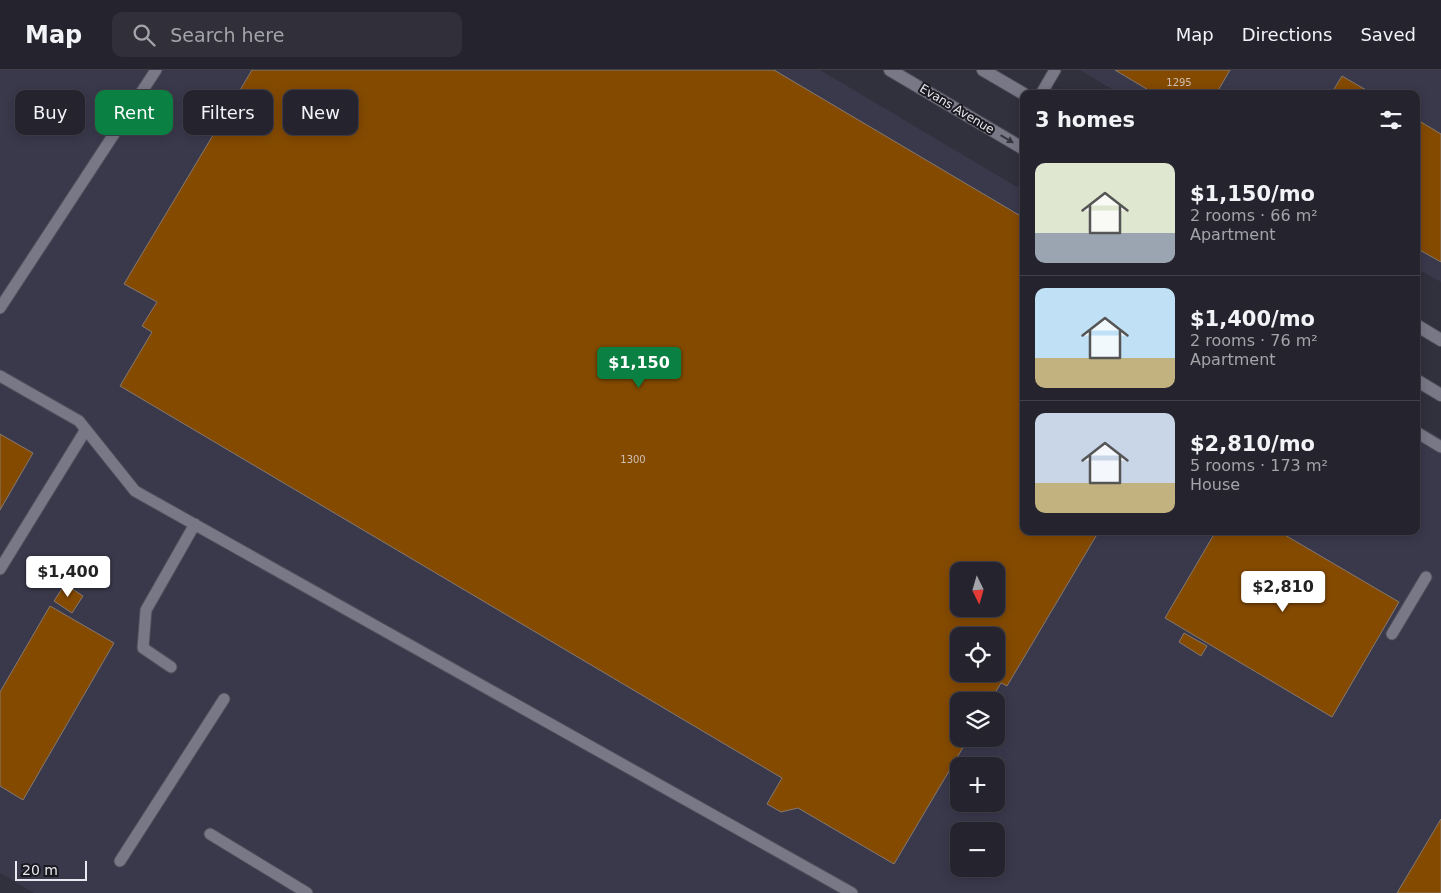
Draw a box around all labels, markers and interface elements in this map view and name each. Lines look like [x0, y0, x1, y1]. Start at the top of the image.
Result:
search box [112, 12, 462, 57]
text: Map [25, 21, 82, 49]
icon: search [130, 21, 158, 49]
text: Search here [170, 24, 284, 46]
text: Map [1176, 24, 1214, 45]
text: Directions [1242, 24, 1332, 45]
text: Saved [1360, 24, 1416, 45]
house number: 1295 [1166, 77, 1192, 88]
street label: Evans Avenue [917, 81, 997, 137]
chip: Buy [15, 90, 85, 135]
chip: Rent [95, 90, 173, 135]
chip: Filters [183, 90, 273, 135]
chip: New [283, 90, 358, 135]
icon: filters [1377, 106, 1405, 134]
text: 3 homes [1035, 108, 1135, 132]
one-way arrow [1001, 135, 1014, 144]
text: $1,150/mo [1190, 182, 1315, 206]
icon: home [1075, 183, 1135, 243]
text: 2 rooms · 66 m² [1190, 206, 1318, 225]
text: Apartment [1190, 225, 1276, 244]
text: $1,400/mo [1190, 307, 1315, 331]
icon: home [1075, 308, 1135, 368]
text: 2 rooms · 76 m² [1190, 331, 1318, 350]
pin: $1,150 [598, 346, 680, 389]
text: Apartment [1190, 350, 1276, 369]
text: $1,150 [608, 353, 670, 372]
text: $2,810/mo [1190, 432, 1315, 456]
icon: home [1075, 433, 1135, 493]
house number: 1300 [620, 454, 646, 465]
text: 5 rooms · 173 m² [1190, 456, 1328, 475]
text: House [1190, 475, 1240, 494]
pin: $1,400 [27, 556, 109, 598]
text: $1,400 [37, 562, 99, 581]
north arrow [950, 562, 1005, 618]
map controls [950, 562, 1005, 877]
pin: $2,810 [1242, 570, 1324, 613]
text: $2,810 [1252, 577, 1314, 596]
button: locate [950, 627, 1005, 682]
button: layers [950, 692, 1005, 747]
button: + [950, 757, 1005, 812]
button: − [950, 822, 1005, 877]
scale bar [15, 858, 88, 881]
text: 20 m [22, 862, 58, 878]

